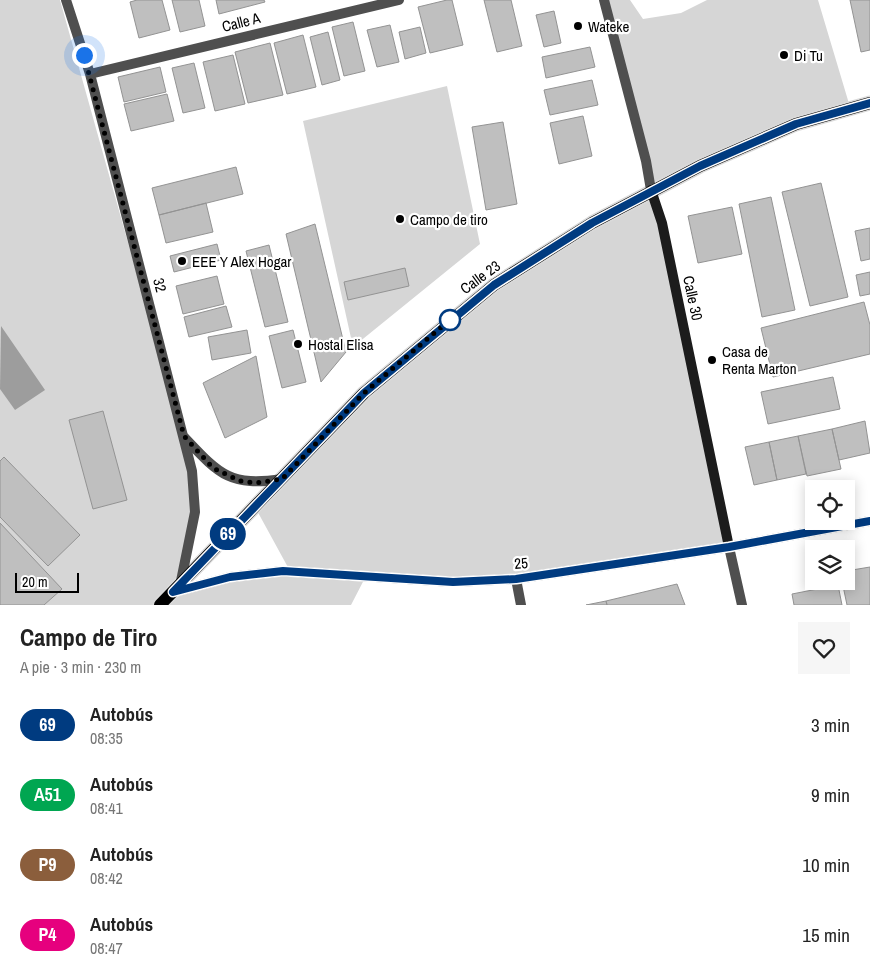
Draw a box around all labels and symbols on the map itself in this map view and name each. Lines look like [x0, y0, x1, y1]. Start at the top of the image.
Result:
street label: Calle A [220, 7, 263, 37]
place label: Wateke [588, 16, 629, 37]
marker: Wateke [572, 20, 584, 32]
your location [72, 43, 97, 68]
place label: Di Tu [794, 45, 823, 66]
marker: Di Tu [778, 49, 790, 61]
place label: Campo de tiro [410, 209, 488, 230]
marker: Campo de tiro [394, 213, 406, 225]
place label: EEE Y Alex Hogar [192, 251, 291, 272]
marker: EEE Y Alex Hogar [176, 255, 188, 267]
street label: Calle 23 [456, 255, 505, 299]
street label: Calle 30 [678, 274, 708, 322]
street label: 32 [148, 276, 172, 294]
unlabelled marker [439, 309, 461, 331]
place label: Hostal Elisa [308, 334, 374, 355]
marker: Hostal Elisa [292, 338, 304, 350]
place label: Casa de Renta Marton [722, 341, 797, 379]
marker: Casa de Renta Marton [706, 354, 718, 366]
line badge: 69 [206, 518, 250, 550]
street label: 25 [513, 552, 529, 574]
scale bar [15, 570, 79, 593]

